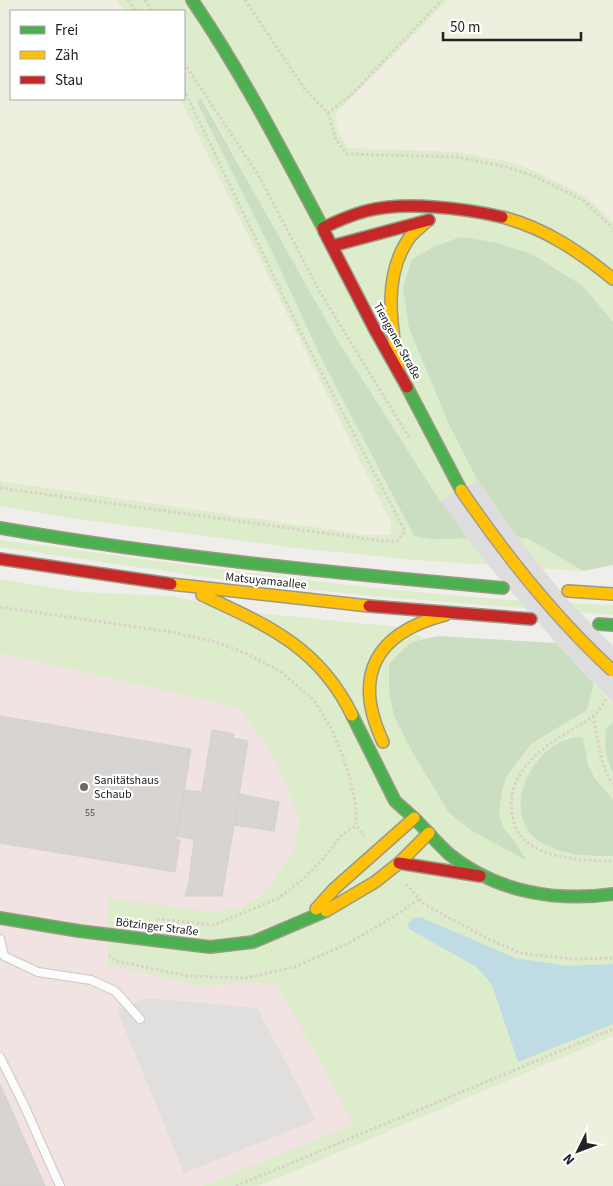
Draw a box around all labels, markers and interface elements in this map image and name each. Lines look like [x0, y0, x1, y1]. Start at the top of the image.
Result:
legend [10, 10, 185, 100]
scale bar [443, 10, 580, 42]
text: 50 m [450, 17, 480, 38]
text: Frei [55, 20, 78, 41]
text: Zäh [55, 45, 79, 66]
text: Stau [55, 70, 83, 91]
street label: Tiengener Straße [369, 299, 425, 383]
street label: Matsuyamaallee [225, 568, 307, 594]
place label: Sanitätshaus Schaub [94, 772, 159, 803]
marker: Sanitätshaus Schaub [78, 781, 90, 793]
house number: 55 [85, 806, 95, 820]
street label: Bötzinger Straße [115, 913, 199, 941]
north arrow [553, 1126, 603, 1176]
text: N [559, 1149, 580, 1169]

